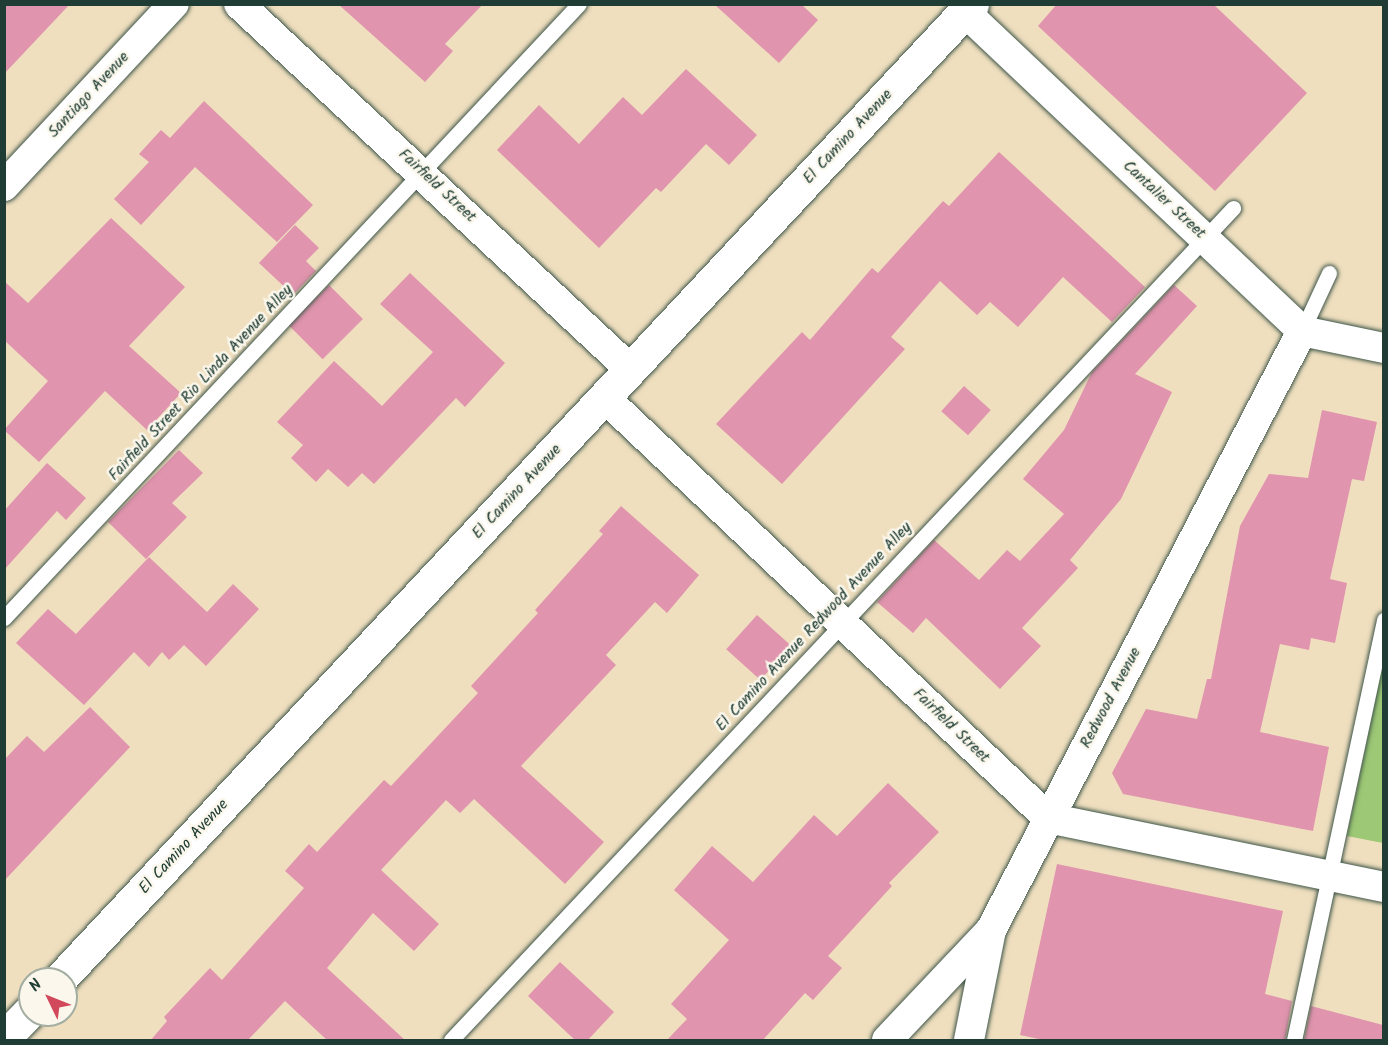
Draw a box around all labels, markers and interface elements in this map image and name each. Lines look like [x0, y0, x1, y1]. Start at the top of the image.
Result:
street label: Santiago Avenue [44, 48, 134, 142]
street label: El Camino Avenue [799, 86, 897, 188]
street label: Fairfield Street [394, 145, 480, 227]
street label: Cantalier Street [1118, 157, 1210, 243]
street label: Fairfield Street Rio Linda Avenue Alley [105, 281, 297, 485]
street label: El Camino Avenue [468, 441, 566, 543]
street label: El Camino Avenue Redwood Avenue Alley [712, 518, 916, 736]
street label: Redwood Avenue [1076, 644, 1146, 752]
street label: Fairfield Street [909, 685, 993, 767]
street label: El Camino Avenue [135, 796, 233, 898]
north arrow [18, 967, 78, 1027]
text: N [23, 974, 49, 998]

